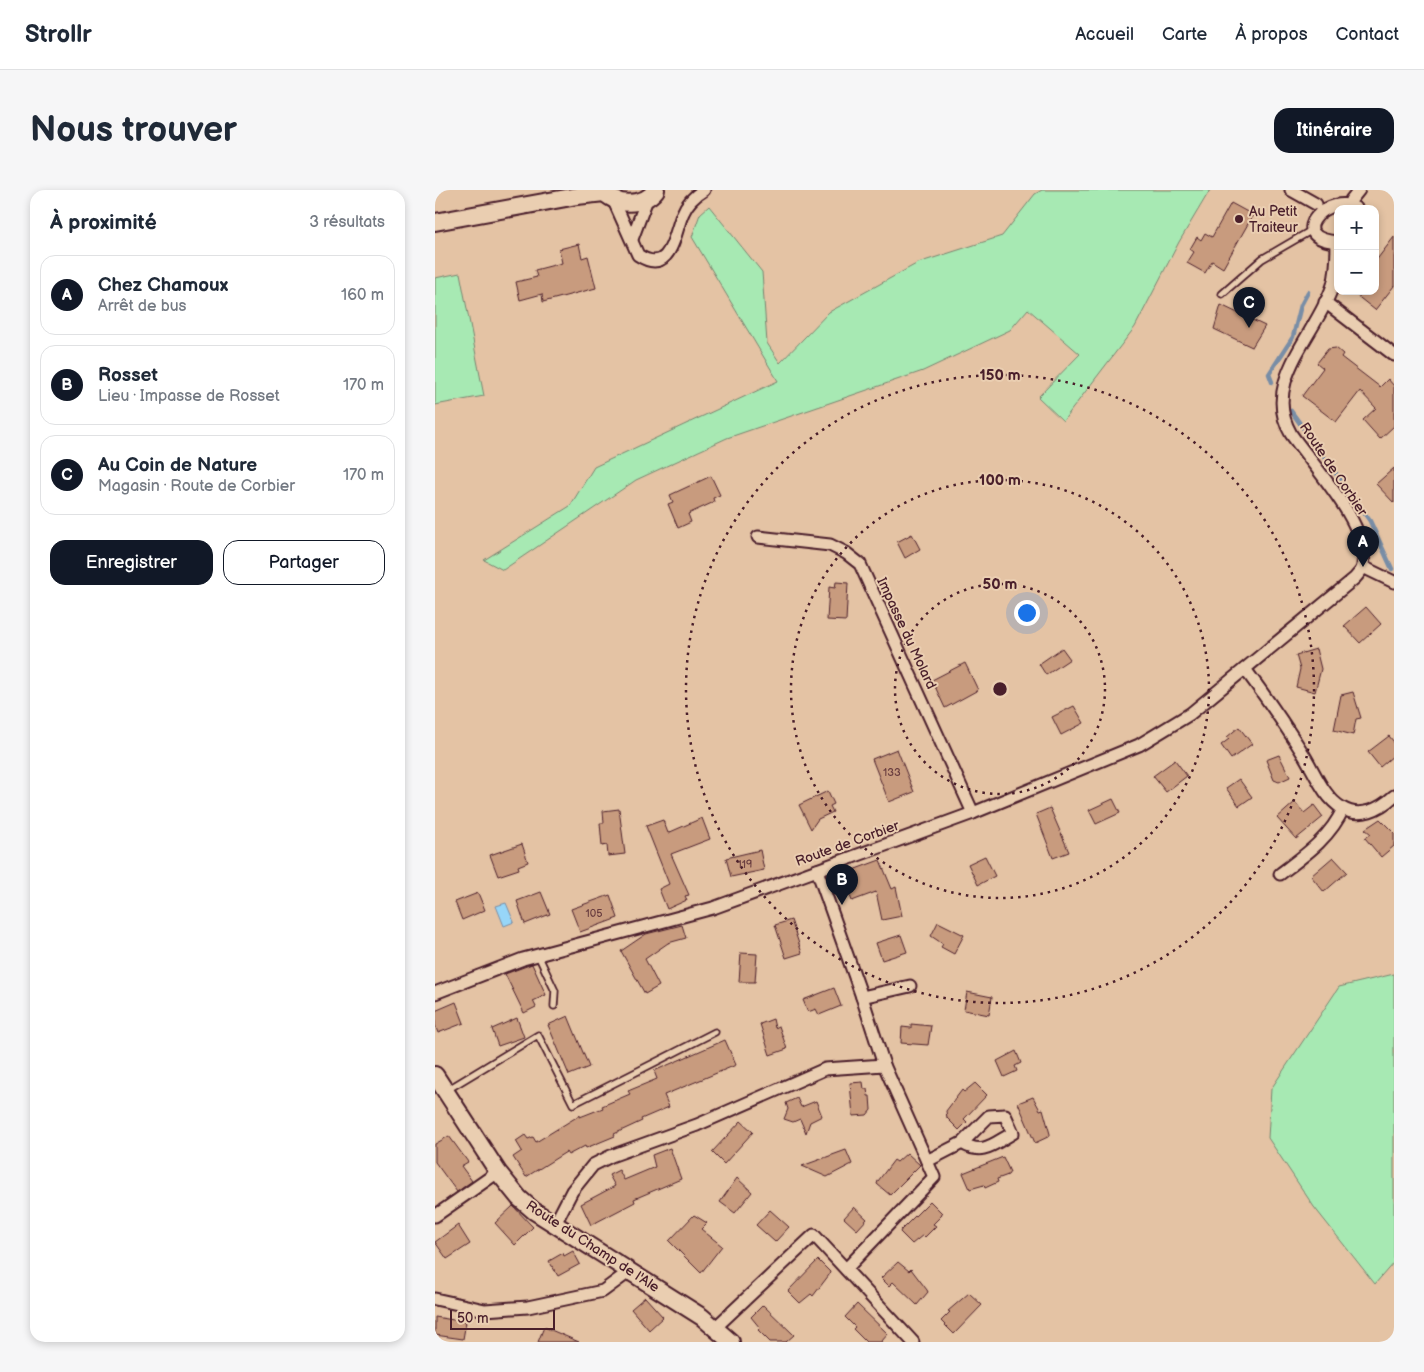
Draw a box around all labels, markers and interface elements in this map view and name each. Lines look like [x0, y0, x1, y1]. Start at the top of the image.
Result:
text: Strollr [25, 20, 92, 49]
text: Accueil [1075, 24, 1134, 45]
text: Carte [1162, 24, 1207, 45]
text: À propos [1235, 24, 1308, 45]
text: Contact [1336, 24, 1399, 45]
button: Itinéraire [1274, 108, 1394, 153]
text: Nous trouver [30, 109, 237, 152]
place label: Au Petit Traiteur [1249, 203, 1299, 236]
map controls [1334, 205, 1379, 295]
button: + [1334, 205, 1379, 250]
text: À proximité [50, 210, 157, 235]
text: 3 résultats [309, 213, 385, 232]
marker: Au Petit Traiteur [1233, 213, 1245, 225]
button: − [1334, 250, 1379, 295]
text: Chez Chamoux [98, 274, 228, 297]
text: A [62, 286, 72, 305]
text: 160 m [341, 286, 384, 305]
pin: C [1233, 287, 1265, 328]
text: Arrêt de bus [98, 297, 187, 316]
text: Rosset [98, 364, 158, 387]
text: 150 m [979, 366, 1021, 385]
text: B [61, 376, 73, 395]
text: 170 m [343, 376, 384, 395]
text: Lieu · Impasse de Rosset [98, 387, 280, 406]
street label: Route de Corbier [1296, 419, 1372, 520]
text: Au Coin de Nature [98, 454, 257, 477]
text: C [61, 466, 73, 485]
text: 170 m [343, 466, 384, 485]
text: 100 m [979, 471, 1021, 490]
text: Magasin · Route de Corbier [98, 477, 295, 496]
pin: A [1347, 526, 1379, 567]
button: Enregistrer [50, 540, 213, 585]
button: Partager [223, 540, 385, 585]
street label: Impasse du Molard [873, 575, 940, 692]
text: 50 m [983, 575, 1018, 594]
your location [1014, 600, 1040, 626]
centre of rings [991, 680, 1009, 698]
house number: 133 [883, 766, 901, 779]
street label: Route de Corbier [793, 817, 902, 870]
house number: 119 [738, 858, 752, 871]
pin: B [826, 864, 858, 905]
house number: 105 [585, 907, 603, 920]
street label: Route du Champ de l'Ale [523, 1197, 663, 1296]
scale bar [450, 1307, 555, 1330]
text: 50 m [457, 1310, 489, 1327]

